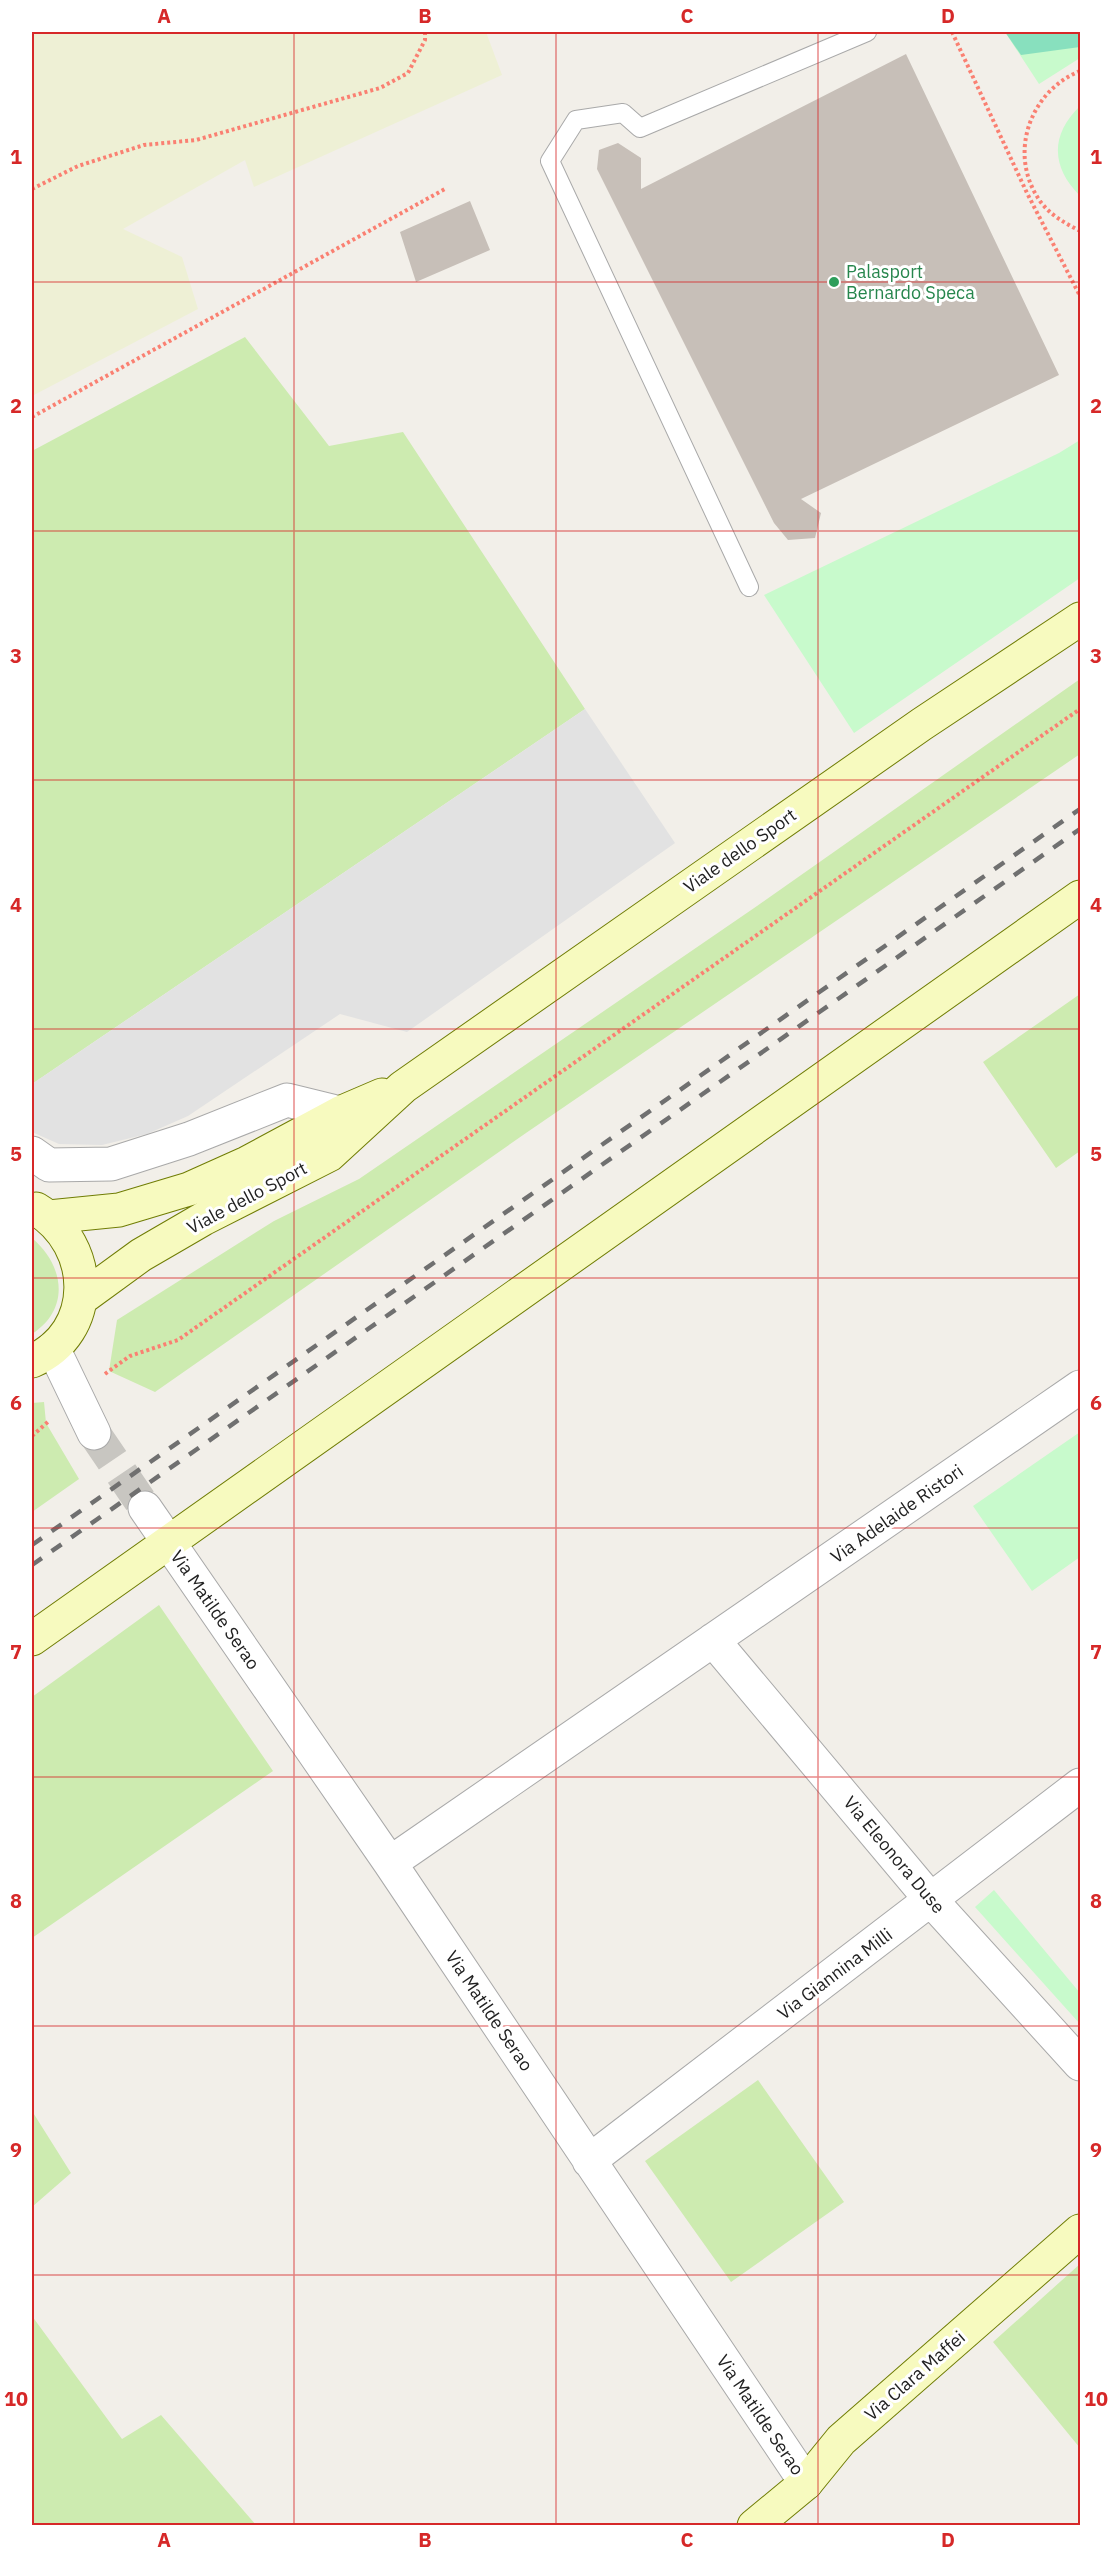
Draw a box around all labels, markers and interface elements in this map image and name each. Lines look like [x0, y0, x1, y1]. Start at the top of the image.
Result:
text: A [157, 2, 171, 29]
text: B [418, 2, 432, 29]
text: C [680, 2, 694, 29]
text: D [941, 2, 955, 29]
text: 1 [10, 143, 22, 170]
text: 1 [1090, 143, 1102, 170]
place label: Palasport Bernardo Speca [846, 260, 975, 304]
marker: Palasport Bernardo Speca [827, 275, 841, 289]
text: 2 [10, 392, 22, 419]
text: 2 [1090, 392, 1102, 419]
text: 3 [10, 642, 22, 669]
text: 3 [1090, 642, 1102, 669]
street label: Viale dello Sport [679, 803, 801, 898]
text: 4 [10, 891, 22, 918]
text: 4 [1090, 891, 1102, 918]
text: 5 [10, 1140, 22, 1167]
text: 5 [1090, 1140, 1102, 1167]
street label: Viale dello Sport [183, 1156, 311, 1239]
text: 6 [10, 1389, 22, 1416]
text: 6 [1090, 1389, 1102, 1416]
street label: Via Adelaide Ristori [826, 1459, 968, 1568]
street label: Via Matilde Serao [166, 1546, 265, 1674]
text: 7 [10, 1638, 22, 1665]
text: 7 [1090, 1638, 1102, 1665]
street label: Via Eleonora Duse [839, 1791, 950, 1918]
text: 8 [10, 1887, 22, 1914]
text: 8 [1090, 1887, 1102, 1914]
street label: Via Giannina Milli [773, 1923, 897, 2024]
street label: Via Matilde Serao [441, 1946, 538, 2075]
text: 9 [10, 2136, 22, 2163]
text: 9 [1090, 2136, 1102, 2163]
street label: Via Clara Maffei [860, 2326, 970, 2426]
street label: Via Matilde Serao [712, 2350, 809, 2479]
text: 10 [4, 2385, 28, 2412]
text: 10 [1084, 2385, 1108, 2412]
text: A [157, 2526, 171, 2553]
text: B [418, 2526, 432, 2553]
text: C [680, 2526, 694, 2553]
text: D [941, 2526, 955, 2553]

